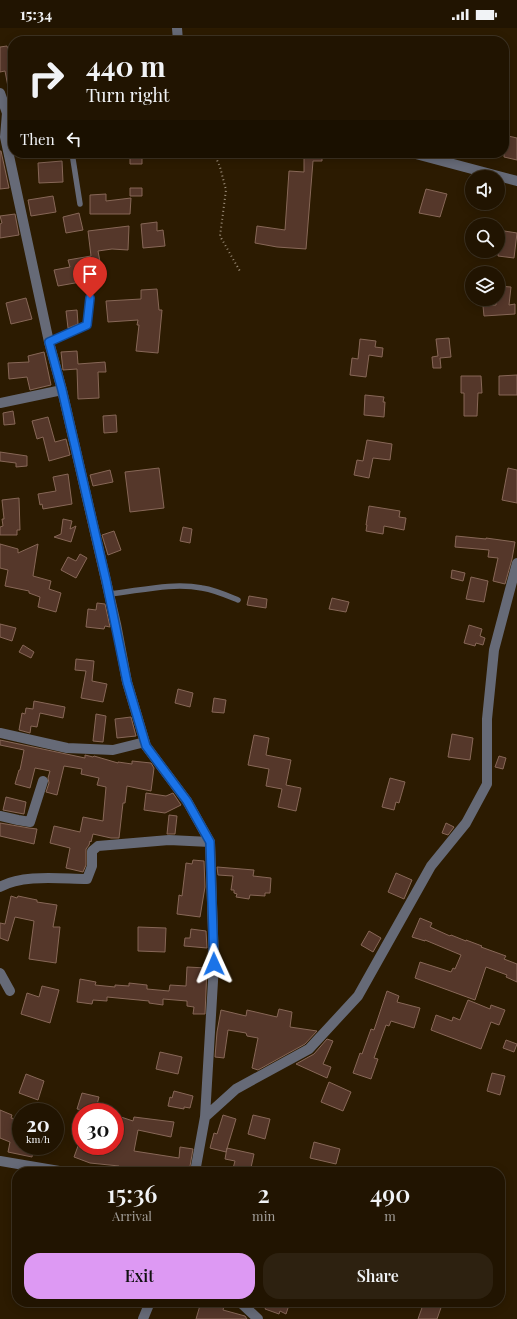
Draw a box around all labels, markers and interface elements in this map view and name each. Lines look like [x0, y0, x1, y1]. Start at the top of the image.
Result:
text: 15:34 [20, 4, 52, 24]
text: 440 m [86, 47, 166, 84]
icon: right [20, 52, 72, 104]
text: Turn right [86, 83, 169, 107]
icon: left [63, 128, 85, 150]
text: Then [20, 129, 55, 149]
map controls [465, 170, 505, 306]
button: sound [465, 170, 505, 210]
button: search [465, 218, 505, 258]
pin [73, 257, 107, 298]
icon: arrive [79, 263, 101, 285]
button: layers [465, 266, 505, 306]
position arrow [193, 943, 235, 985]
speed limit sign: 30 [72, 1103, 124, 1155]
text: 20 [26, 1110, 50, 1137]
text: km/h [26, 1132, 50, 1146]
text: 15:36 [107, 1177, 157, 1209]
text: 2 [258, 1177, 270, 1209]
text: 490 [370, 1177, 410, 1209]
text: Arrival [112, 1207, 152, 1224]
text: min [252, 1207, 275, 1224]
text: m [384, 1207, 396, 1224]
button: Exit [24, 1253, 255, 1299]
button: Share [263, 1253, 493, 1299]

